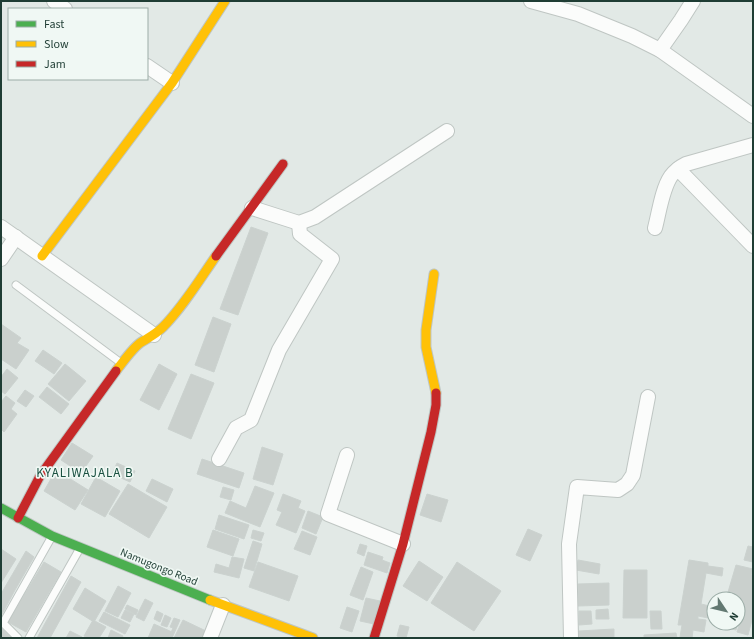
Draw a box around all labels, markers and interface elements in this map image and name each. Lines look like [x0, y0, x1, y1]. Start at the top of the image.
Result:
legend [8, 8, 148, 80]
text: Fast [44, 16, 64, 33]
text: Slow [44, 36, 69, 53]
text: Jam [44, 56, 66, 73]
district label: KYALIWAJALA B [36, 464, 134, 482]
street label: Namugongo Road [118, 545, 200, 589]
north arrow [706, 591, 746, 631]
text: N [726, 609, 742, 624]

